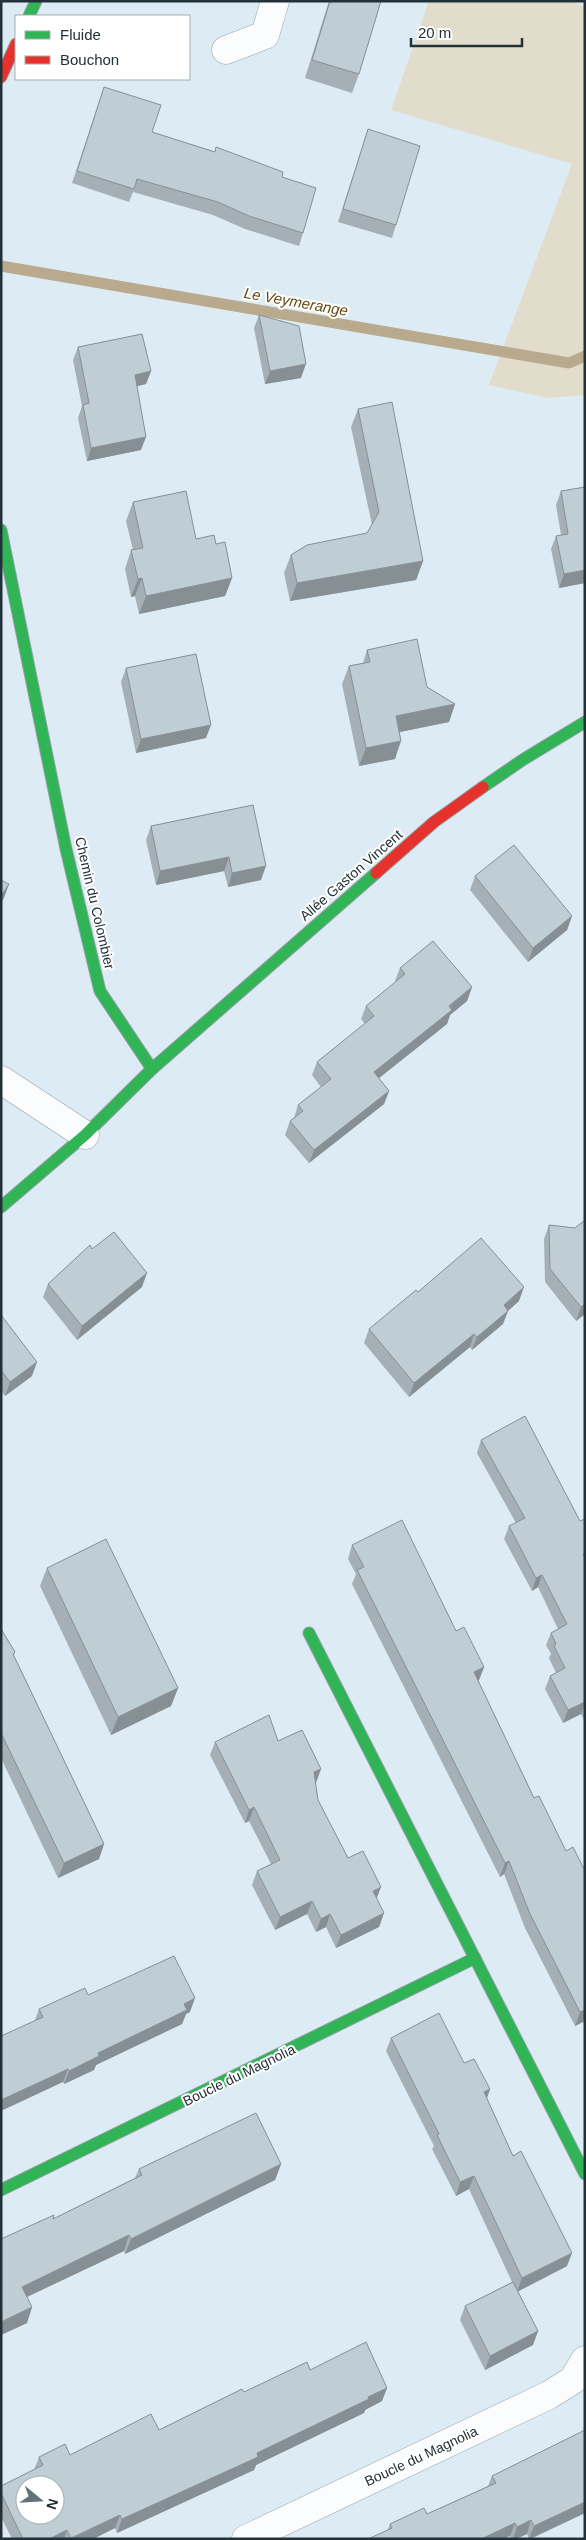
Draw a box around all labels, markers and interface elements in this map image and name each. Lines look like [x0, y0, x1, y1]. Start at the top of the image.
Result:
legend [15, 15, 190, 80]
scale bar [411, 15, 522, 47]
text: 20 m [418, 24, 451, 41]
text: Fluide [60, 26, 101, 43]
text: Bouchon [60, 51, 119, 68]
water label: Le Veymerange [243, 284, 349, 319]
street label: Allée Gaston Vincent [297, 826, 406, 924]
street label: Chemin du Colombier [72, 835, 118, 971]
street label: Boucle du Magnolia [180, 2041, 298, 2109]
street label: Boucle du Magnolia [362, 2423, 480, 2489]
north arrow [15, 2475, 65, 2525]
text: N [43, 2497, 62, 2511]

